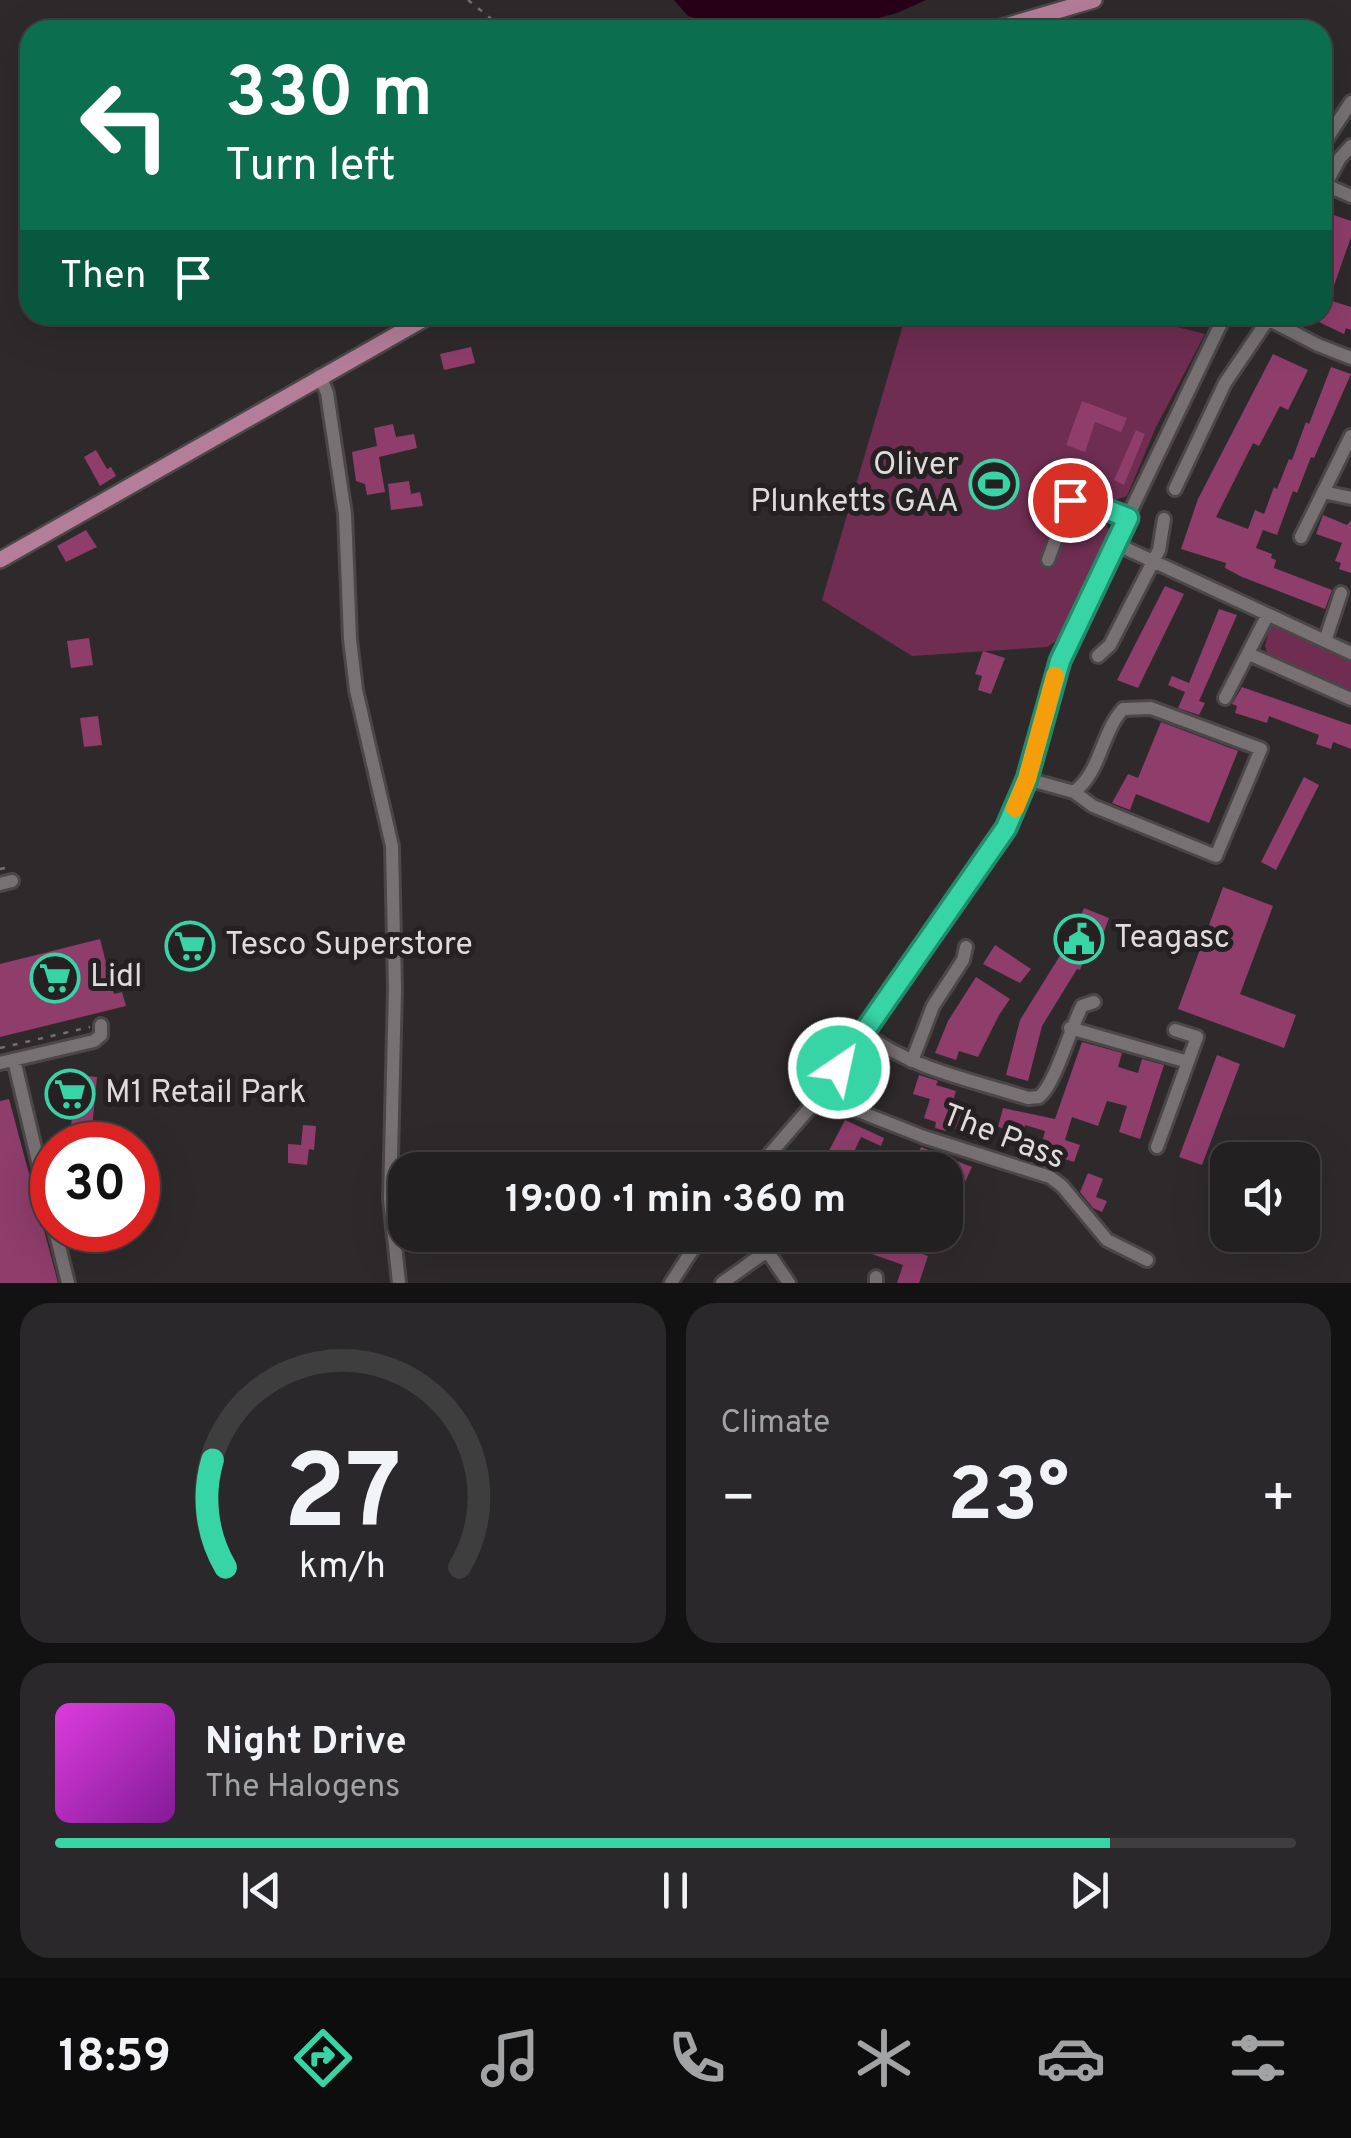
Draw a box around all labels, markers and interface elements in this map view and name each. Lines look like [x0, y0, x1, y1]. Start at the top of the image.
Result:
text: 330 m [225, 52, 433, 141]
icon: left [60, 60, 190, 190]
text: Turn left [225, 139, 396, 196]
icon: arrive [166, 250, 221, 305]
text: Then [60, 253, 146, 302]
place label: Oliver Plunketts GAA [750, 446, 959, 523]
sports icon: Oliver Plunketts GAA [968, 458, 1020, 510]
pin [1028, 458, 1113, 543]
icon: arrive [1043, 473, 1098, 528]
public building icon: Teagasc [1053, 913, 1105, 965]
place label: Teagasc [1114, 919, 1230, 959]
supermarket icon: Tesco Superstore [164, 920, 216, 972]
place label: Tesco Superstore [225, 926, 473, 966]
supermarket icon: Lidl [29, 952, 81, 1004]
place label: Lidl [90, 958, 142, 998]
position arrow [787, 1016, 891, 1120]
supermarket icon: M1 Retail Park [44, 1068, 96, 1120]
place label: M1 Retail Park [105, 1074, 306, 1114]
street label: The Pass [936, 1096, 1070, 1180]
speed limit sign: 30 [30, 1122, 160, 1252]
map controls [1210, 1142, 1320, 1252]
button: sound [1210, 1142, 1320, 1252]
text: 19:00 · 1 min · 360 m [505, 1177, 846, 1226]
text: Climate [721, 1404, 830, 1444]
text: 27 [284, 1433, 402, 1565]
text: 23° [947, 1452, 1069, 1547]
text: − [721, 1466, 756, 1536]
text: + [1261, 1466, 1296, 1536]
text: km/h [299, 1545, 386, 1591]
text: Night Drive [205, 1719, 407, 1768]
text: The Halogens [205, 1768, 400, 1808]
icon: previous [234, 1863, 289, 1918]
icon: pause [648, 1863, 703, 1918]
icon: next [1062, 1863, 1117, 1918]
icon: directions [288, 2023, 358, 2093]
icon: music [475, 2023, 545, 2093]
icon: phone [662, 2023, 732, 2093]
icon: climate [849, 2023, 919, 2093]
icon: car [1036, 2023, 1106, 2093]
icon: filters [1223, 2023, 1293, 2093]
text: 18:59 [58, 2030, 171, 2087]

